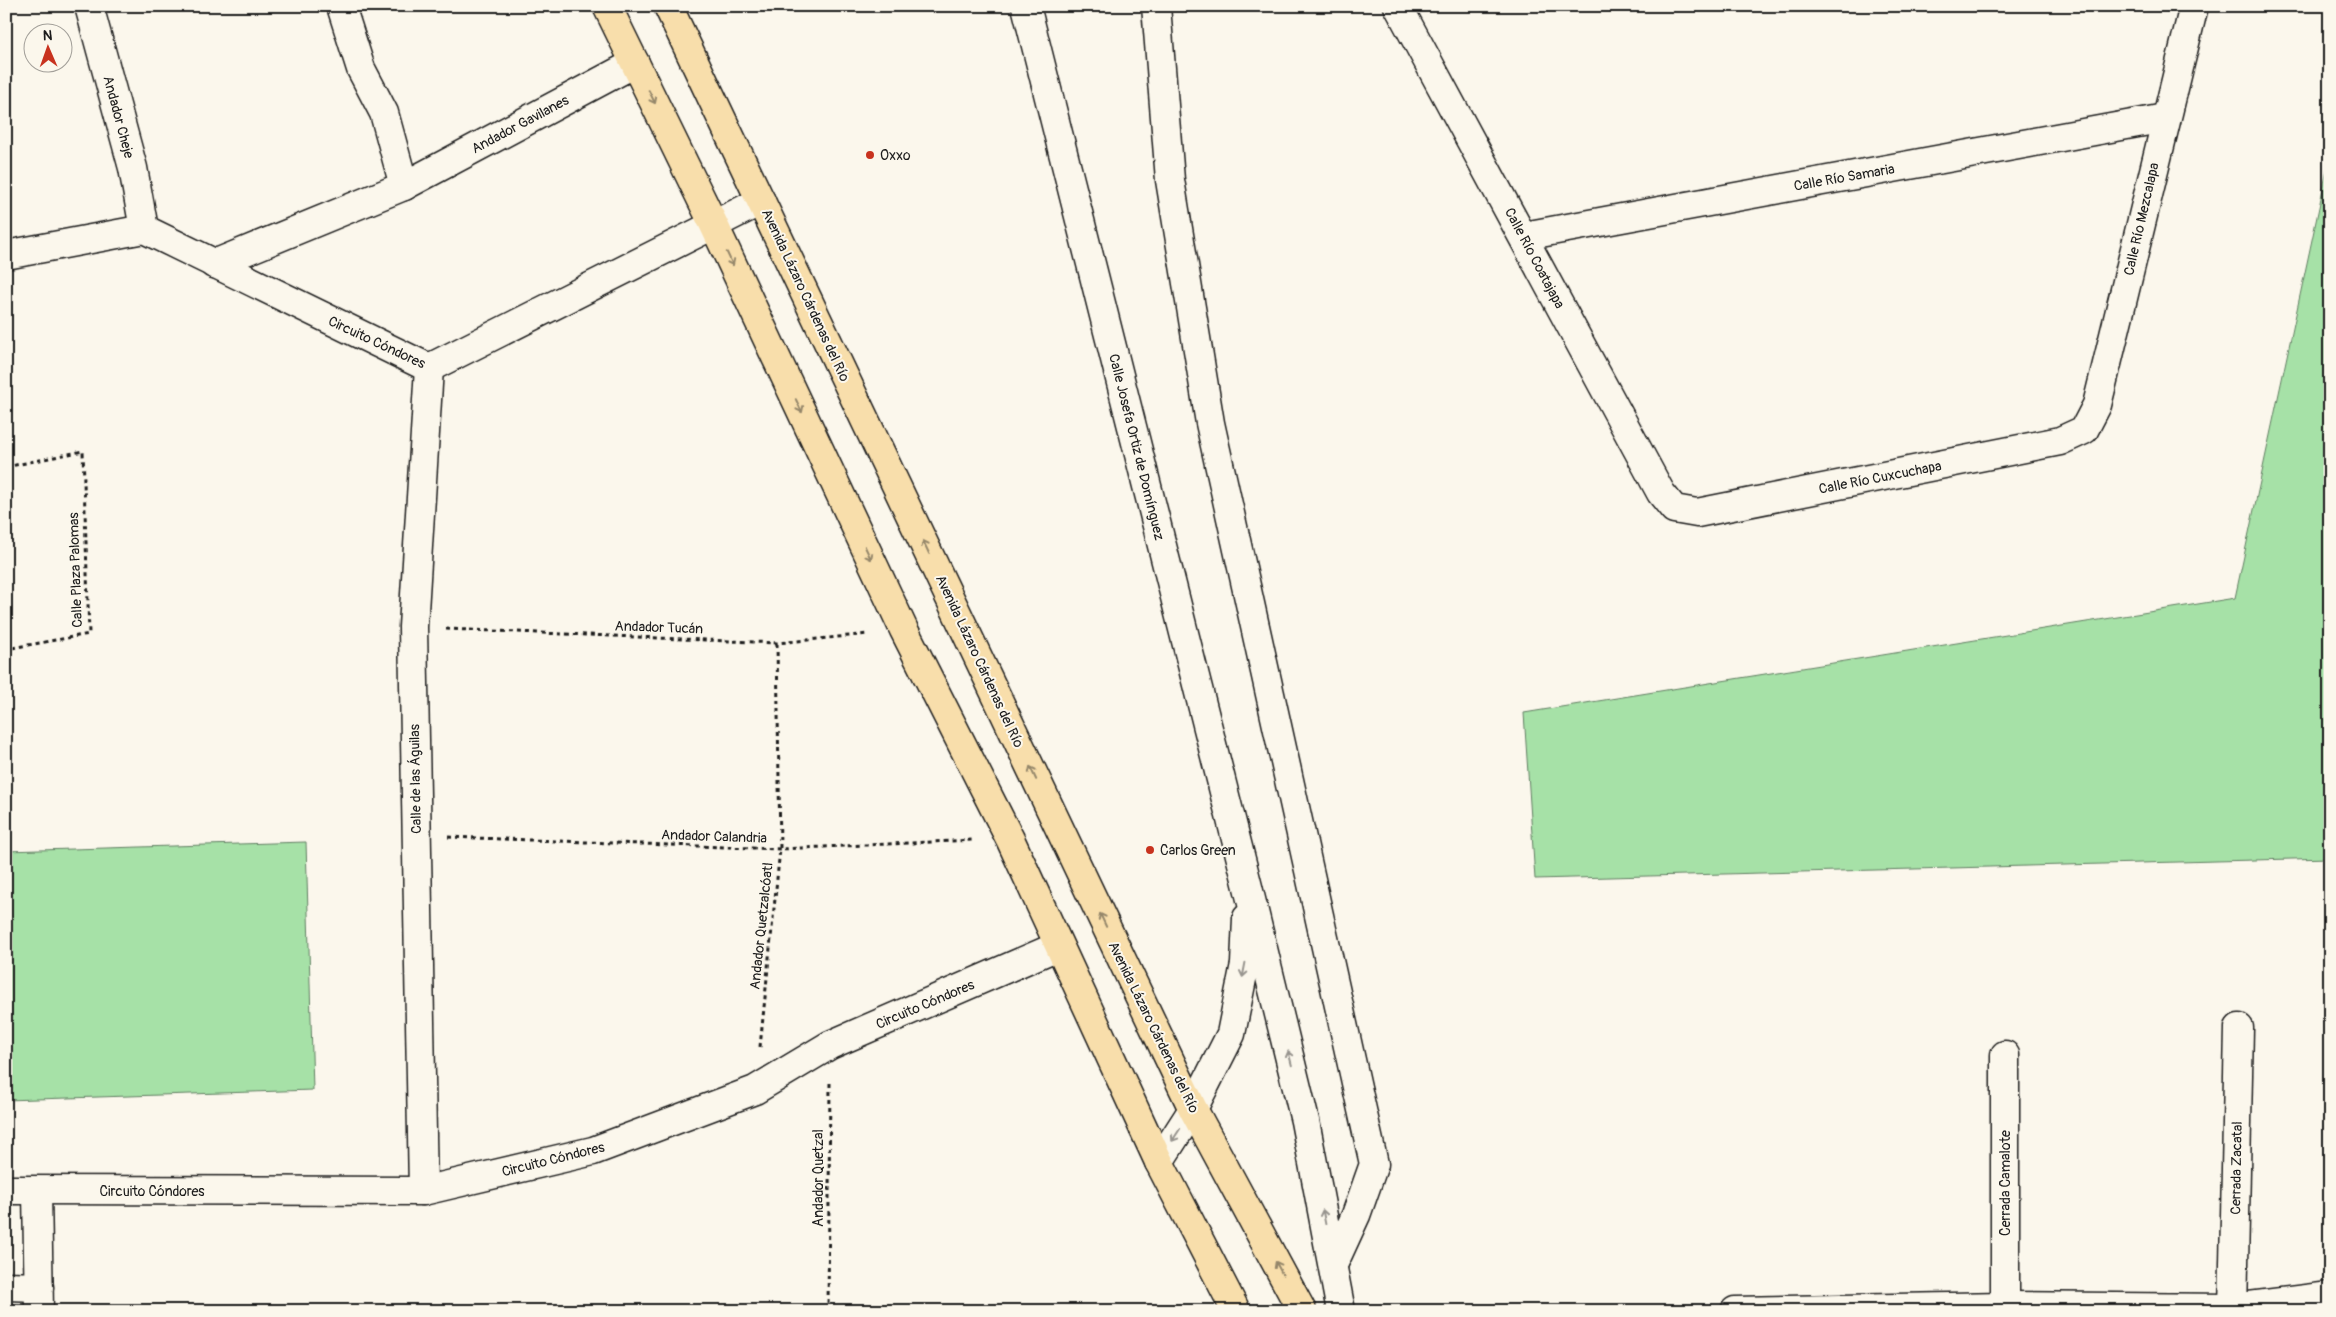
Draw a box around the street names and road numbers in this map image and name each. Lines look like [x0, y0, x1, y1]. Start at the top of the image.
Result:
street label: Andador Cheje [99, 74, 138, 160]
street label: Andador Gavilanes [469, 91, 572, 157]
street label: Calle Río Samaria [1792, 160, 1896, 195]
street label: Calle Río Mezcalapa [2120, 161, 2163, 277]
street label: Calle Río Coatajapa [1501, 205, 1568, 311]
street label: Avenida Lázaro Cárdenas del Río [758, 206, 853, 385]
street label: Circuito Cóndores [326, 313, 429, 373]
street label: Calle Josefa Ortiz de Domínguez [1105, 352, 1168, 542]
street label: Calle Río Cuxcuchapa [1817, 457, 1943, 498]
street label: Calle Plaza Palomas [65, 511, 86, 628]
street label: Avenida Lázaro Cárdenas del Río [932, 572, 1027, 751]
street label: Andador Tucán [614, 617, 704, 638]
street label: Calle de las Águilas [405, 723, 425, 834]
street label: Andador Calandria [661, 826, 767, 847]
street label: Andador Quetzalcóatl [746, 862, 777, 990]
street label: Avenida Lázaro Cárdenas del Río [1105, 939, 1203, 1116]
street label: Circuito Cóndores [873, 976, 978, 1033]
street label: Cerrada Zacatal [2227, 1121, 2246, 1215]
street label: Andador Quetzal [810, 1129, 827, 1227]
street label: Cerrada Camalote [1997, 1130, 2014, 1236]
street label: Circuito Cóndores [500, 1138, 607, 1180]
street label: Circuito Cóndores [99, 1183, 205, 1200]

